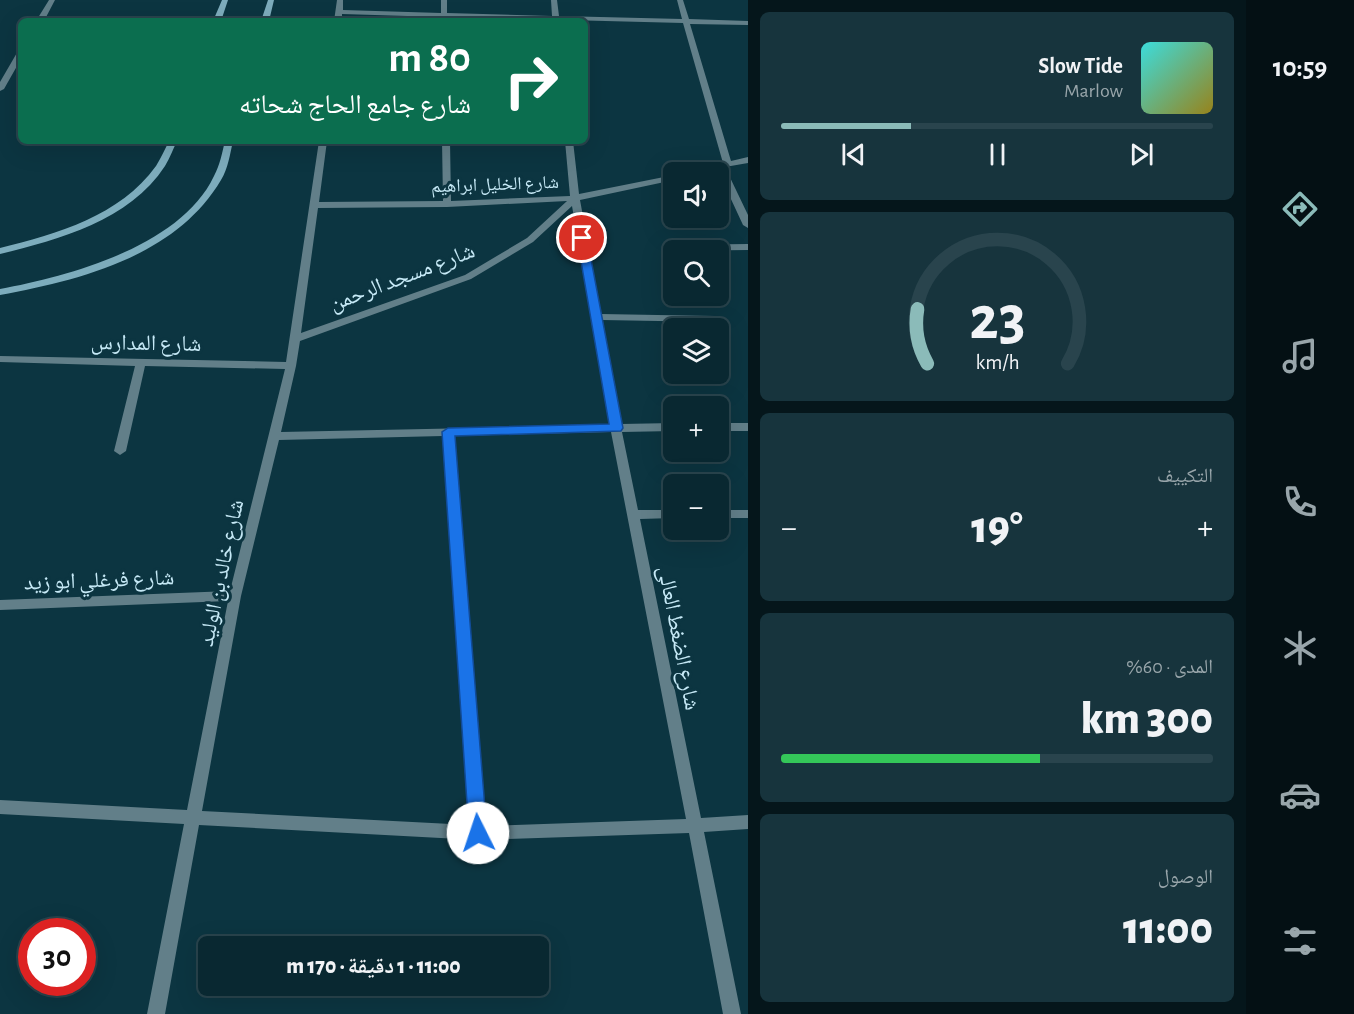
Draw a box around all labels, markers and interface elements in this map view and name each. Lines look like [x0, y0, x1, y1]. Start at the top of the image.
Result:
text: 80 m [388, 37, 471, 79]
icon: right [492, 42, 570, 120]
text: 10:59 [1273, 54, 1327, 81]
text: Slow Tide [1038, 55, 1123, 77]
text: Marlow [1064, 81, 1123, 101]
text: شارع جامع الحاج شحاته [239, 91, 471, 118]
icon: previous [837, 138, 870, 171]
icon: pause [981, 138, 1014, 171]
icon: next [1125, 138, 1158, 171]
map controls [663, 162, 729, 540]
button: sound [663, 162, 729, 228]
street label: شارع الخليل ابراهيم [431, 174, 559, 198]
icon: directions [1279, 188, 1321, 230]
pin [556, 212, 607, 263]
icon: arrive [565, 221, 598, 254]
street label: شارع مسجد الرحمن [326, 239, 478, 317]
button: search [663, 240, 729, 306]
text: 23 [969, 288, 1025, 350]
button: layers [663, 318, 729, 384]
street label: شارع المدارس [90, 331, 202, 357]
icon: music [1279, 335, 1321, 377]
text: km/h [975, 352, 1019, 373]
button: + [663, 396, 729, 462]
text: التكييف [1157, 466, 1213, 486]
button: − [663, 474, 729, 540]
icon: phone [1279, 481, 1321, 523]
street label: شارع خالد بن الوليد [195, 498, 249, 649]
text: 19° [971, 506, 1023, 551]
text: − [781, 512, 797, 545]
text: + [1197, 512, 1213, 545]
street label: شارع الضغط العالى [652, 564, 704, 712]
street label: شارع فرغلي ابو زيد [23, 566, 175, 599]
icon: climate [1279, 627, 1321, 669]
text: المدى · 60% [1126, 657, 1213, 677]
text: 300 km [1081, 697, 1213, 742]
icon: car [1279, 774, 1321, 816]
position arrow [446, 801, 510, 865]
text: الوصول [1158, 867, 1213, 887]
text: 11:00 [1123, 907, 1213, 952]
speed limit sign: 30 [18, 918, 96, 996]
icon: filters [1279, 920, 1321, 962]
text: 11:00 · 1 دقيقة · 170 m [286, 955, 461, 977]

